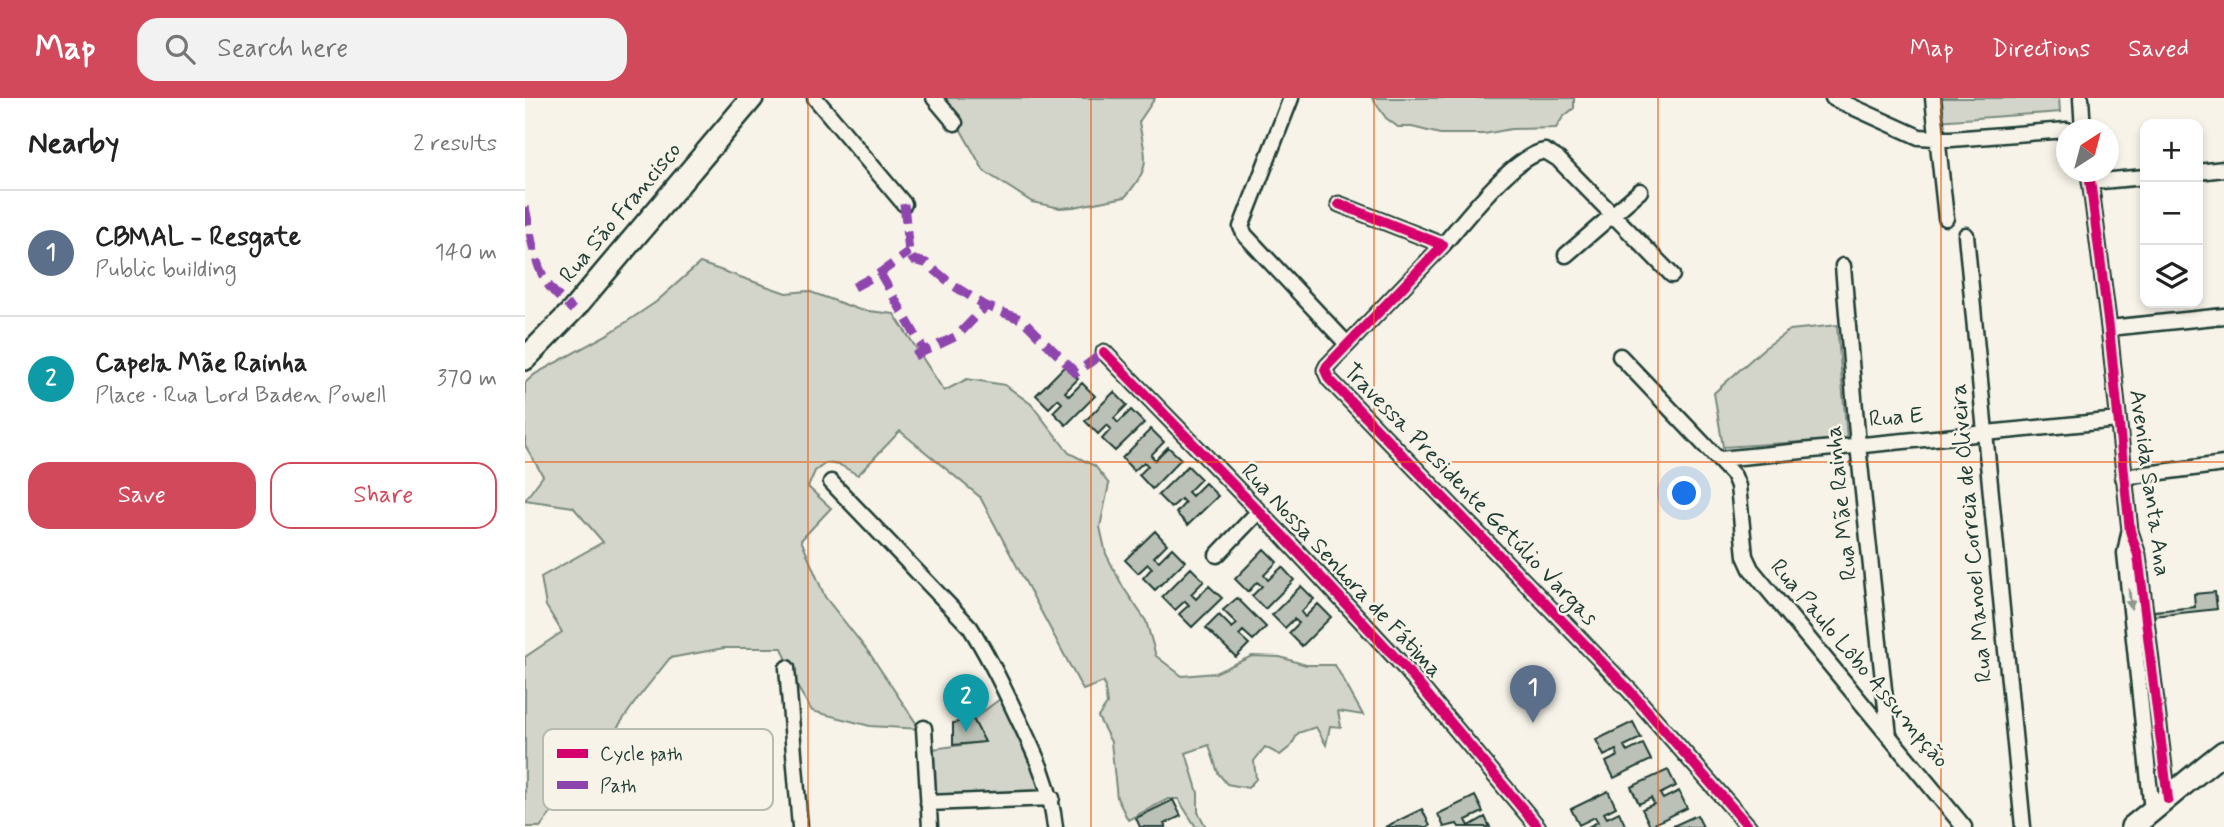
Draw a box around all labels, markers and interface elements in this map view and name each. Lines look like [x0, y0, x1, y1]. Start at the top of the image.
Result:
search box [137, 18, 627, 81]
text: Map [35, 27, 95, 71]
icon: search [161, 30, 199, 68]
text: Search here [217, 32, 348, 66]
text: Map [1910, 34, 1954, 65]
text: Directions [1992, 34, 2090, 65]
text: Saved [2128, 34, 2189, 65]
north arrow [2056, 119, 2119, 182]
map controls [2140, 119, 2203, 308]
button: + [2140, 119, 2203, 182]
text: Nearby [28, 124, 119, 163]
text: 2 results [413, 129, 497, 159]
street label: Rua São Francisco [553, 136, 689, 290]
button: − [2140, 182, 2203, 245]
text: CBMAL - Resgate [95, 221, 301, 255]
text: 1 [46, 238, 56, 268]
text: 140 m [434, 238, 497, 268]
button: layers [2140, 245, 2203, 308]
text: Public building [95, 255, 237, 285]
text: Capela Mãe Rainha [95, 347, 307, 381]
street label: Travessa Presidente Getúlio Vargas [1335, 357, 1604, 634]
text: 2 [45, 364, 57, 394]
text: 370 m [437, 364, 497, 394]
text: Place · Rua Lord Baden Powell [95, 381, 387, 411]
street label: Rua Manoel Correia de Oliveira [1944, 382, 2000, 684]
street label: Avenida Santa Ana [2121, 388, 2177, 578]
street label: Rua E [1868, 401, 1924, 435]
street label: Rua Mãe Rainha [1819, 424, 1865, 582]
street label: Rua Nossa Senhora de Fátima [1234, 457, 1448, 685]
button: Save [28, 462, 256, 529]
button: Share [270, 462, 497, 529]
your location [1667, 476, 1701, 510]
street label: Rua Paulo Lôbo Assumpção [1763, 553, 1955, 775]
one-way arrow [2125, 588, 2136, 610]
pin: 1 [1510, 665, 1556, 723]
pin: 2 [943, 674, 989, 732]
legend [543, 729, 773, 810]
text: Cycle path [600, 742, 683, 767]
text: Path [600, 774, 637, 799]

